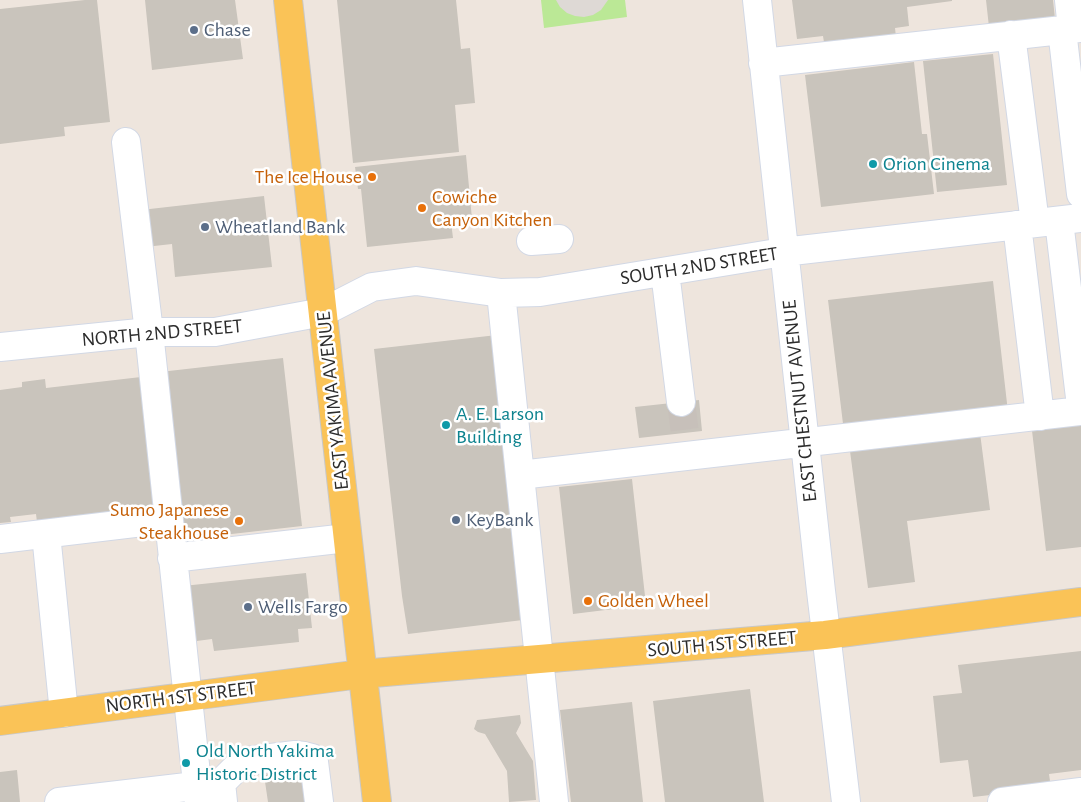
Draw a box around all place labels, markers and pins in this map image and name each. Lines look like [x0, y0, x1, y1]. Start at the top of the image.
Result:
place label: Chase [204, 18, 251, 42]
marker: Chase [188, 24, 200, 36]
place label: Orion Cinema [883, 152, 990, 176]
marker: Orion Cinema [867, 158, 879, 170]
place label: The Ice House [254, 165, 362, 189]
marker: The Ice House [366, 171, 378, 183]
place label: Cowiche Canyon Kitchen [432, 185, 552, 232]
marker: Cowiche Canyon Kitchen [416, 202, 428, 214]
place label: Wheatland Bank [215, 215, 345, 239]
marker: Wheatland Bank [199, 221, 211, 233]
place label: A. E. Larson Building [456, 402, 544, 449]
marker: A. E. Larson Building [440, 419, 452, 431]
place label: Sumo Japanese Steakhouse [110, 498, 229, 545]
place label: KeyBank [466, 508, 533, 532]
marker: KeyBank [450, 514, 462, 526]
marker: Sumo Japanese Steakhouse [233, 515, 245, 527]
place label: Golden Wheel [598, 589, 709, 613]
place label: Wells Fargo [258, 595, 348, 619]
marker: Golden Wheel [582, 595, 594, 607]
marker: Wells Fargo [242, 601, 254, 613]
place label: Old North Yakima Historic District [196, 739, 334, 786]
marker: Old North Yakima Historic District [180, 757, 192, 769]

